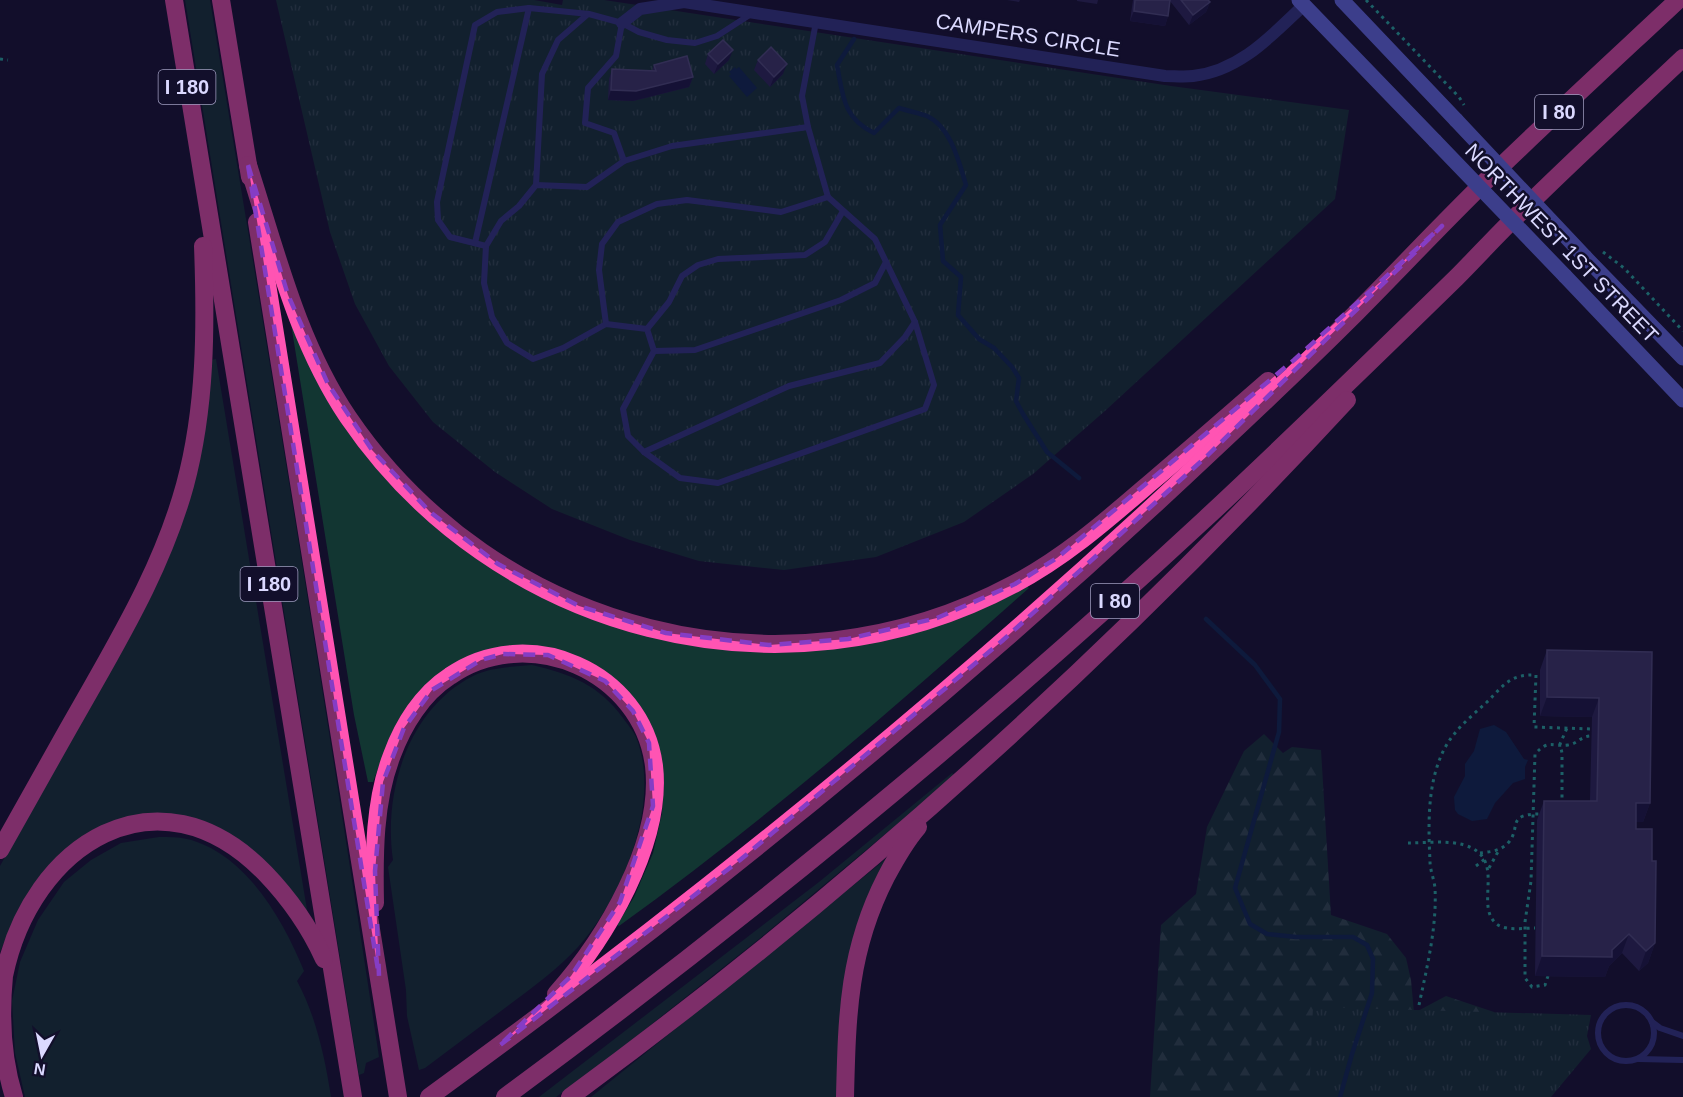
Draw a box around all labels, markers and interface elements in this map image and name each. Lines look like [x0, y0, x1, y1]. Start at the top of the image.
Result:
street label: CAMPERS CIRCLE [934, 9, 1122, 61]
road number: I 180 [158, 70, 216, 104]
road number: I 80 [1535, 95, 1583, 129]
street label: NORTHWEST 1ST STREET [1461, 139, 1663, 347]
road number: I 180 [240, 567, 298, 601]
road number: I 80 [1091, 584, 1139, 618]
north arrow [12, 1025, 72, 1085]
text: N [33, 1060, 47, 1079]

